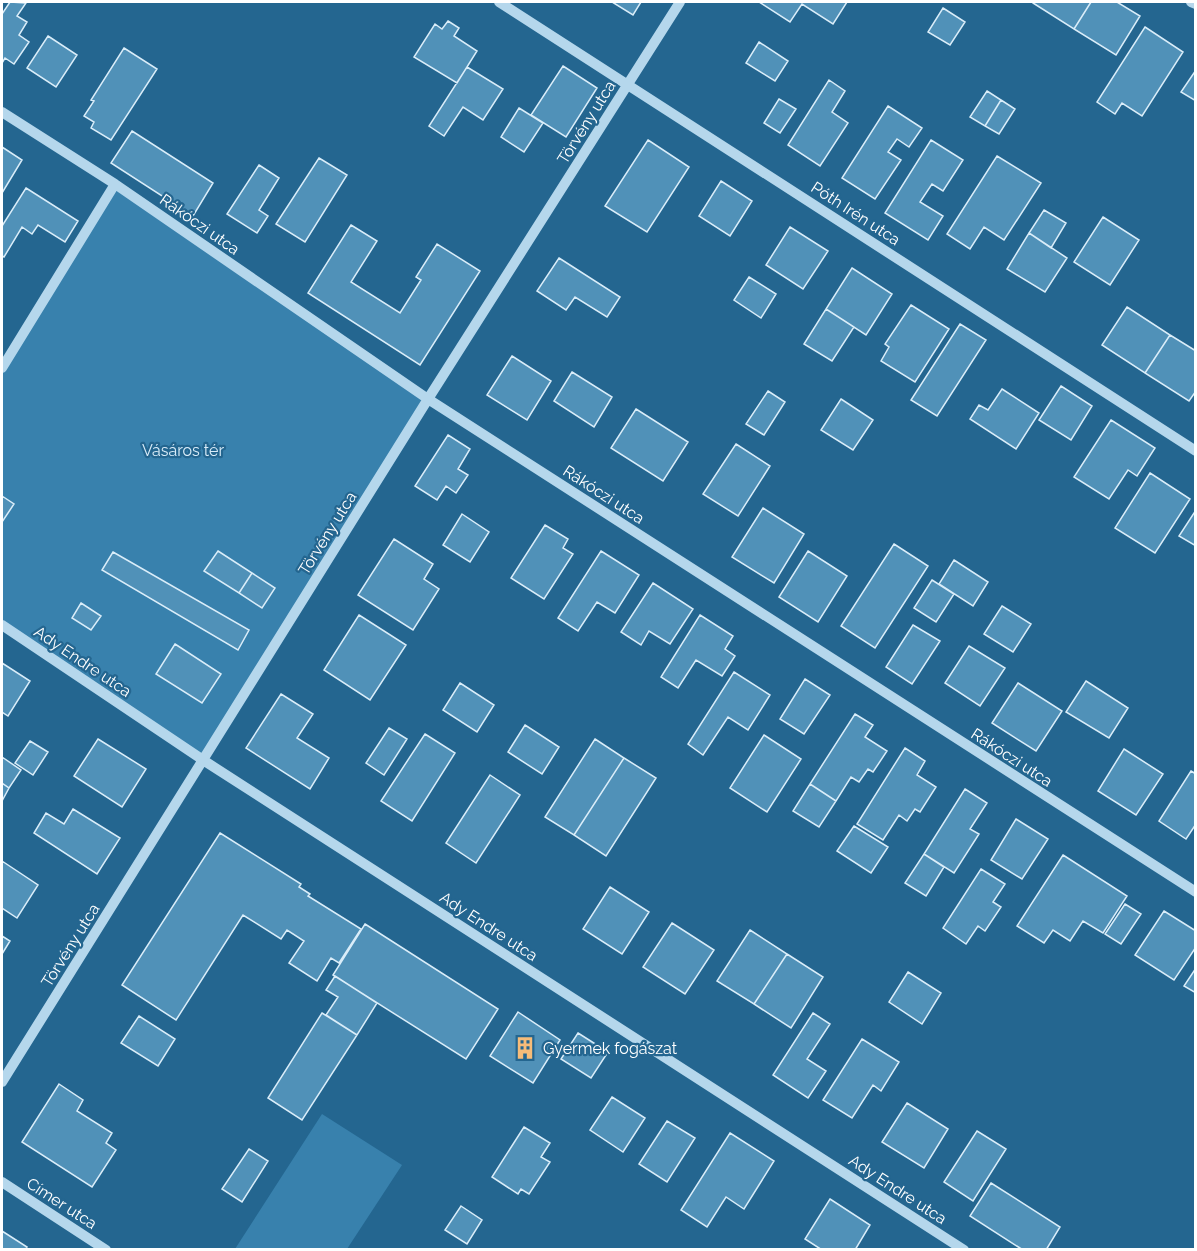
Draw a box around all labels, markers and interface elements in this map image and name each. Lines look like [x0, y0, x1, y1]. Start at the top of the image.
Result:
street label: Törvény utca [553, 77, 620, 167]
street label: Póth Irén utca [808, 178, 904, 249]
street label: Rákóczi utca [156, 190, 243, 259]
park label: Vásáros tér [142, 441, 224, 460]
street label: Rákóczi utca [560, 461, 648, 528]
street label: Törvény utca [294, 488, 361, 578]
street label: Ady Endre utca [31, 622, 135, 701]
street label: Rákóczi utca [968, 724, 1056, 791]
street label: Ady Endre utca [436, 888, 541, 965]
street label: Törvény utca [37, 900, 104, 990]
building icon: Gyermek fogászat [512, 1035, 538, 1061]
place label: Gyermek fogászat [543, 1039, 678, 1058]
street label: Ady Endre utca [845, 1151, 950, 1228]
street label: Címer utca [23, 1174, 101, 1233]

